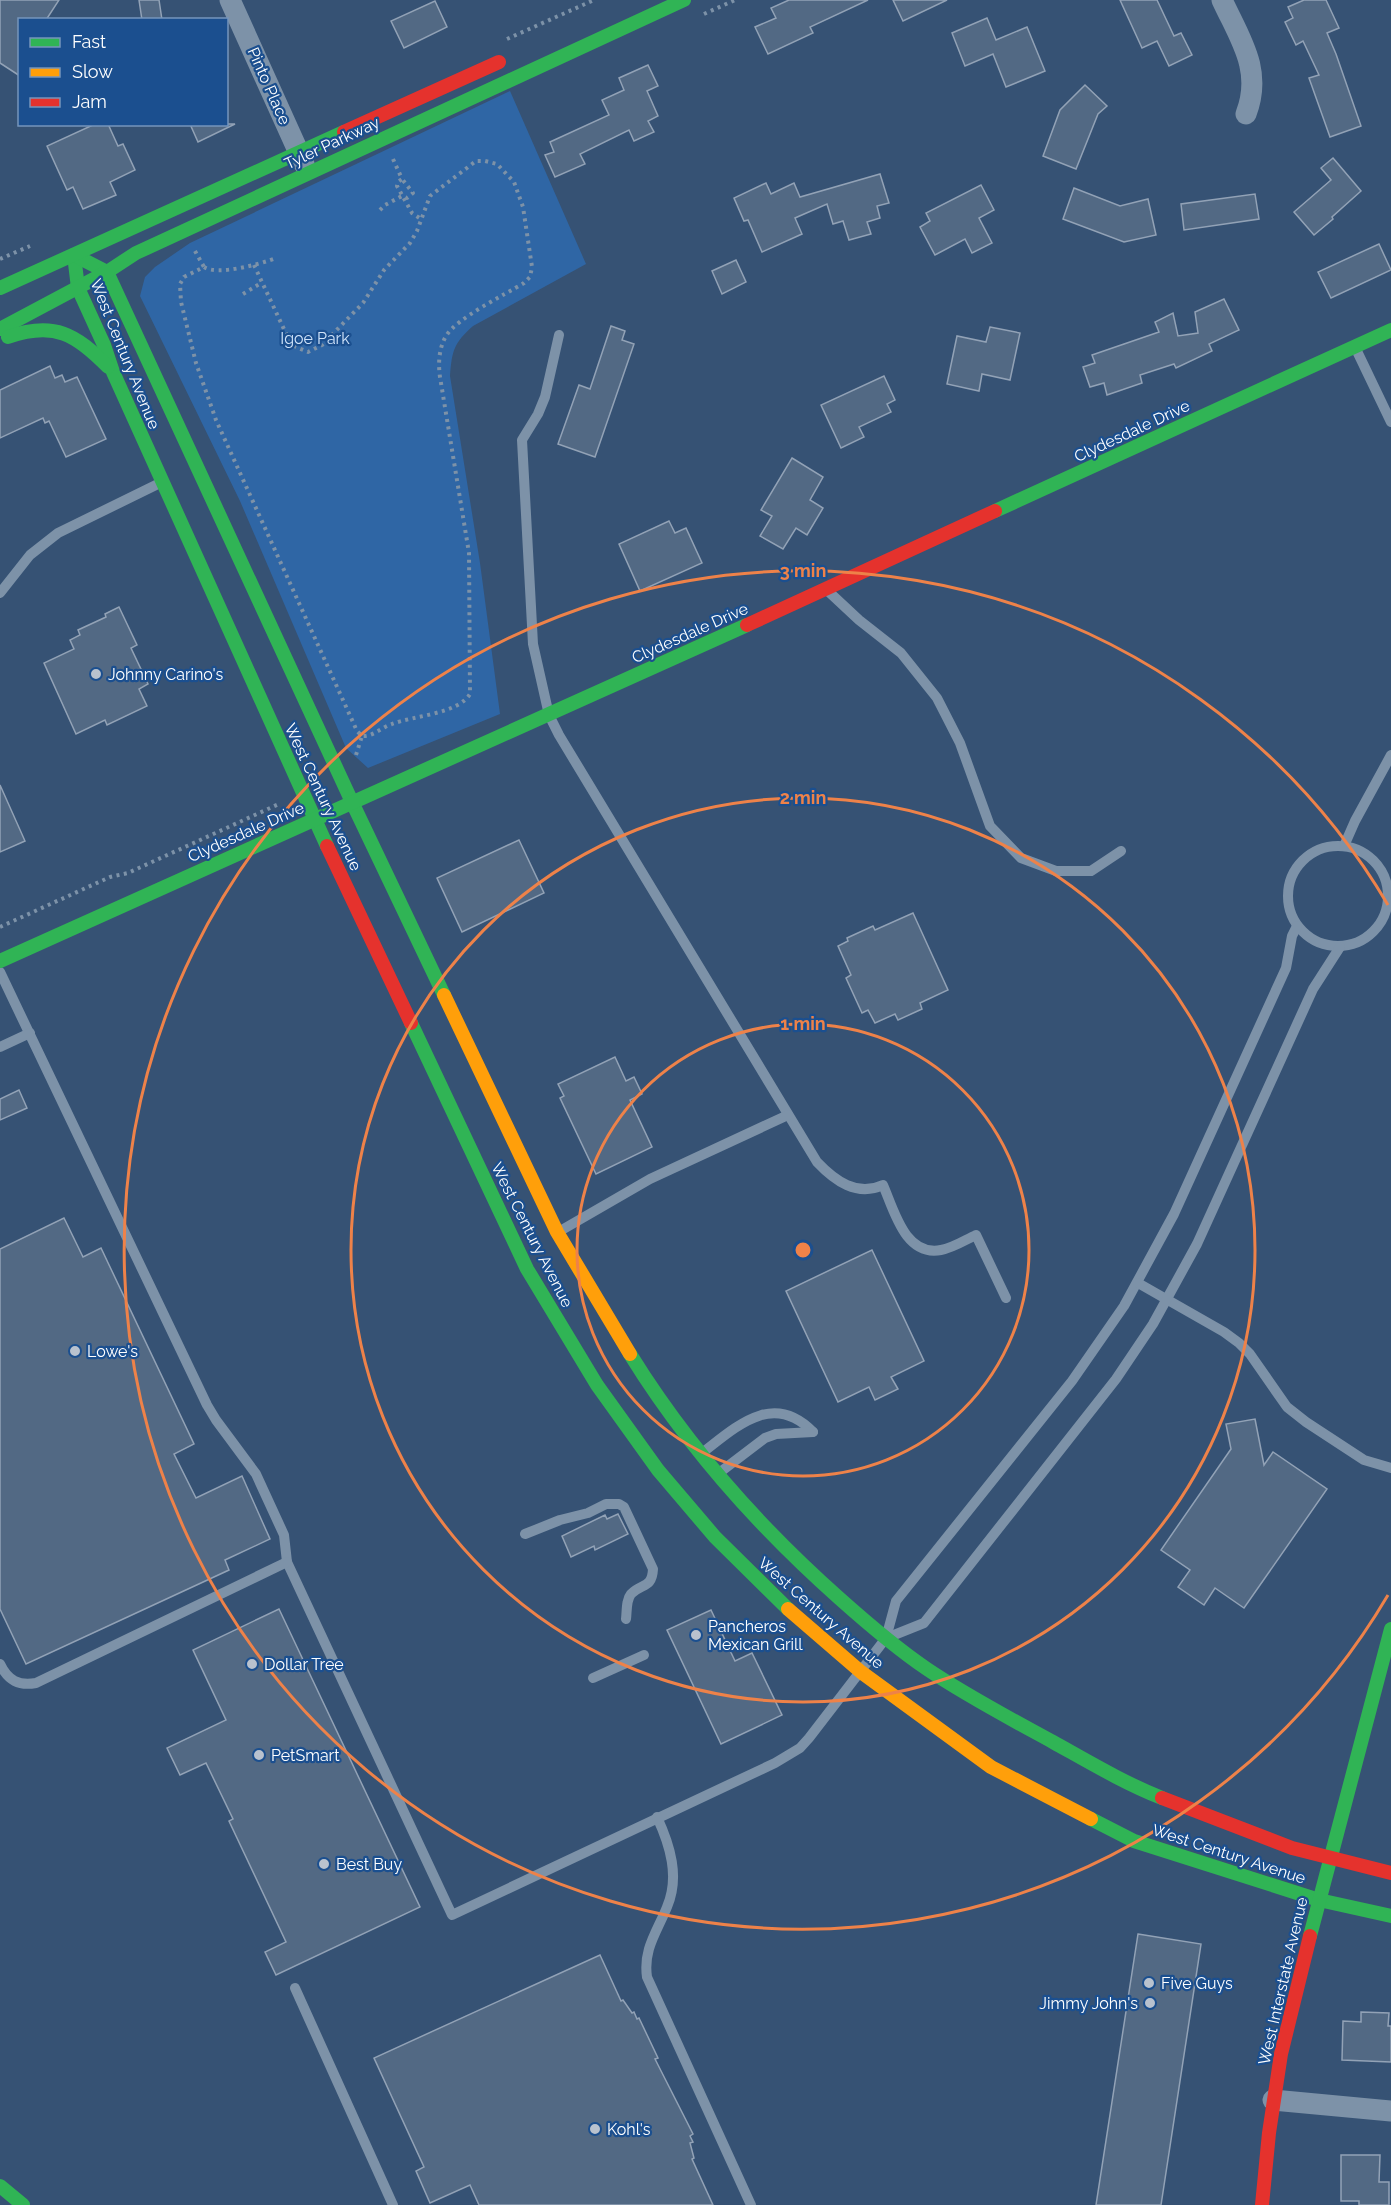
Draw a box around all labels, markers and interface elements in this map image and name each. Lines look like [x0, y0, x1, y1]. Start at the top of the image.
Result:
legend [18, 18, 228, 126]
text: Fast [72, 31, 106, 52]
street label: Pinto Place [244, 44, 294, 128]
text: Slow [72, 61, 113, 82]
text: Jam [72, 91, 107, 112]
street label: Tyler Parkway [281, 113, 383, 173]
street label: West Century Avenue [86, 276, 164, 432]
park label: Igoe Park [280, 329, 350, 348]
street label: Clydesdale Drive [1071, 396, 1193, 466]
text: 3 min [780, 560, 826, 581]
street label: Clydesdale Drive [629, 599, 751, 667]
place label: Johnny Carino's [108, 665, 224, 684]
marker: Johnny Carino's [89, 667, 103, 681]
street label: West Century Avenue [281, 720, 365, 874]
text: 2 min [780, 787, 826, 808]
street label: Clydesdale Drive [185, 798, 307, 866]
text: 1 min [780, 1013, 826, 1034]
street label: West Century Avenue [487, 1159, 577, 1311]
centre of rings [793, 1240, 813, 1260]
place label: Lowe's [87, 1342, 138, 1361]
marker: Lowe's [68, 1344, 82, 1358]
street label: West Century Avenue [754, 1553, 888, 1673]
place label: Pancheros Mexican Grill [708, 1617, 803, 1654]
marker: Pancheros Mexican Grill [689, 1628, 703, 1642]
place label: Dollar Tree [264, 1655, 344, 1674]
marker: Dollar Tree [245, 1657, 259, 1671]
place label: PetSmart [271, 1746, 340, 1765]
marker: PetSmart [252, 1748, 266, 1762]
street label: West Century Avenue [1150, 1820, 1308, 1888]
place label: Best Buy [336, 1855, 402, 1874]
marker: Best Buy [317, 1857, 331, 1871]
street label: West Interstate Avenue [1254, 1895, 1312, 2067]
place label: Five Guys [1161, 1974, 1233, 1993]
marker: Five Guys [1142, 1976, 1156, 1990]
place label: Jimmy John's [1039, 1994, 1138, 2013]
marker: Jimmy John's [1143, 1996, 1157, 2010]
place label: Kohl's [607, 2120, 651, 2139]
marker: Kohl's [588, 2122, 602, 2136]

